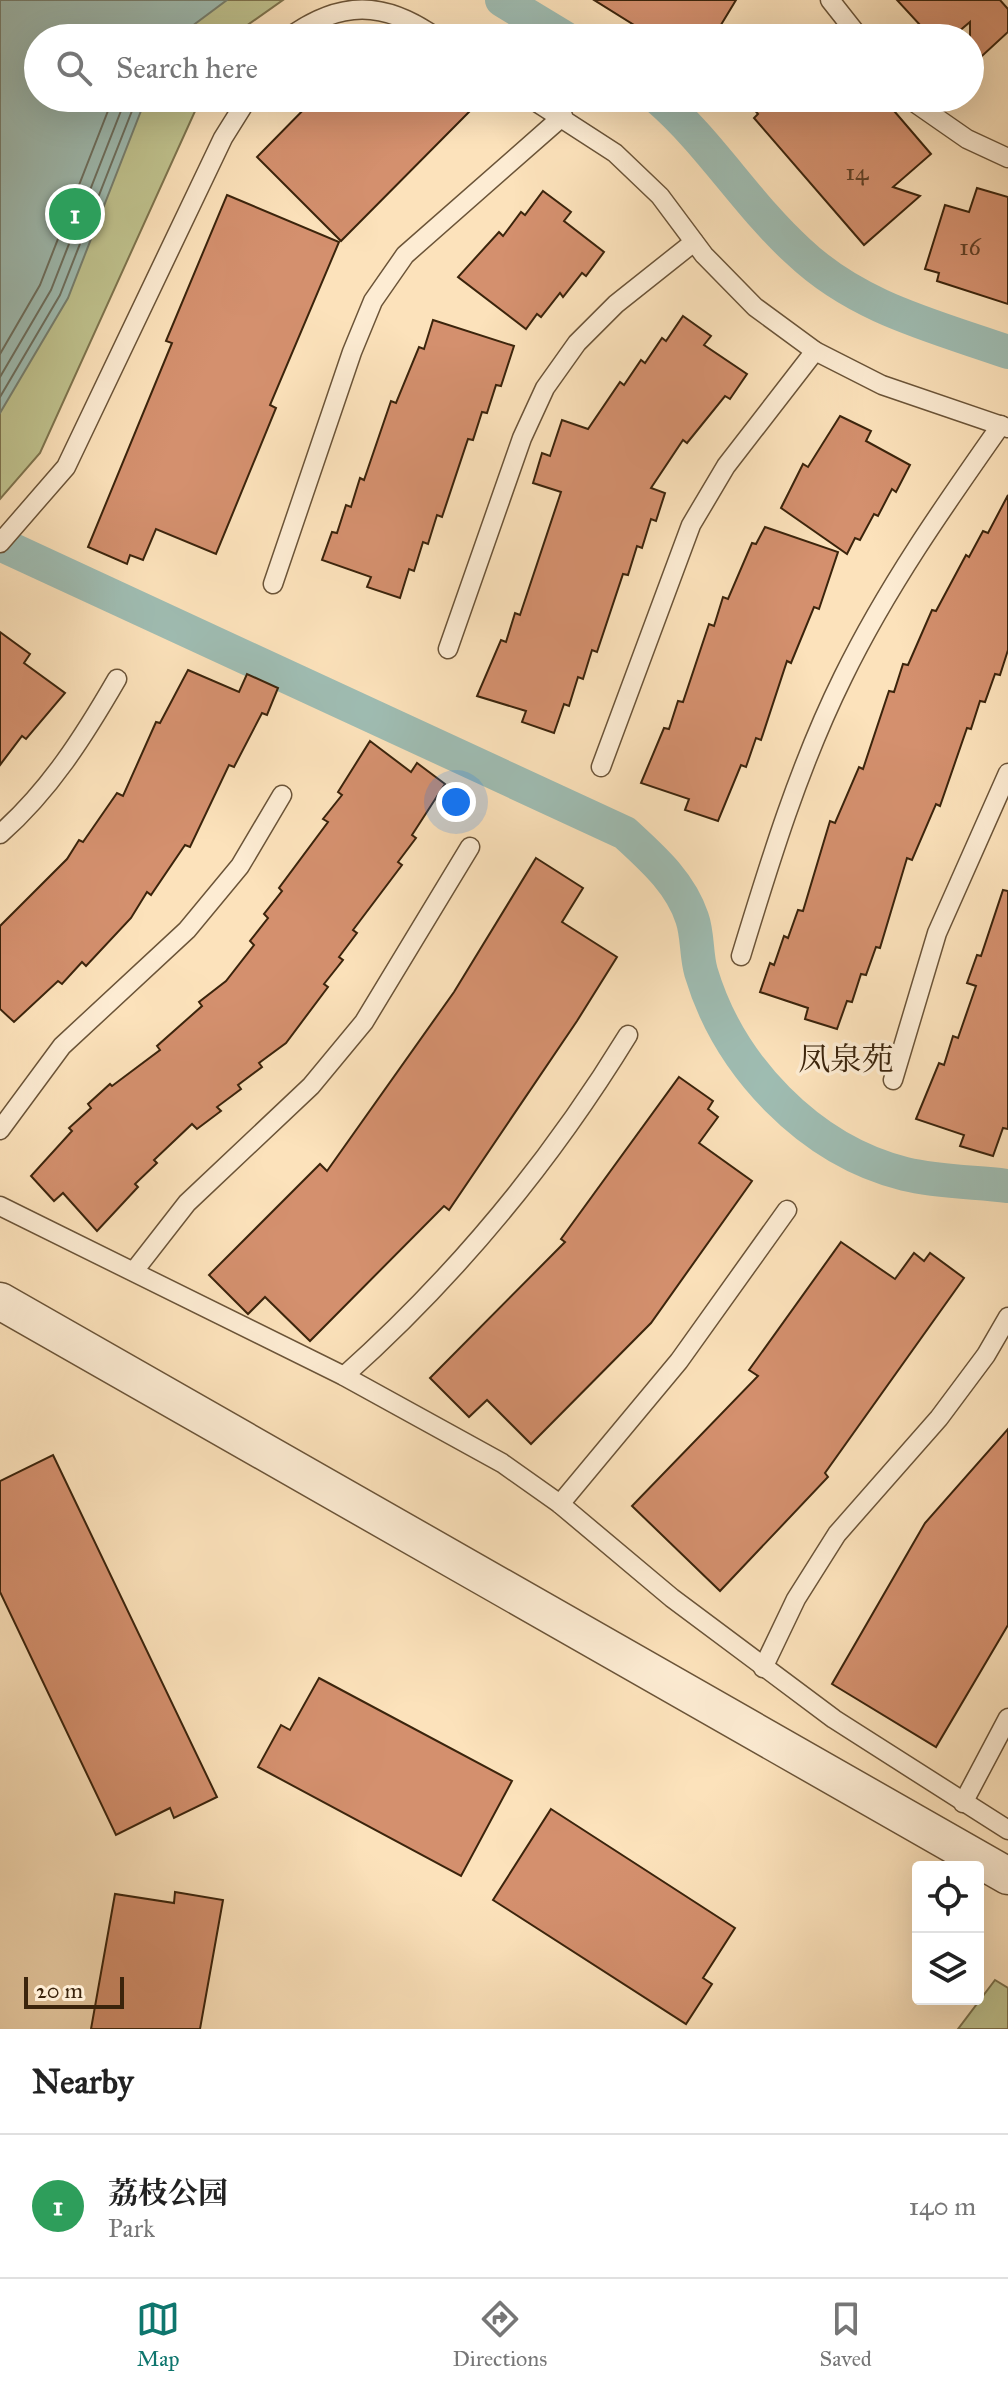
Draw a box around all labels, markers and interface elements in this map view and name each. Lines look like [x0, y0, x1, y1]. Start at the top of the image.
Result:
search box [24, 24, 984, 112]
icon: search [52, 46, 96, 90]
text: Search here [116, 50, 258, 86]
house number: 14 [846, 157, 869, 187]
pin: 1 [49, 184, 101, 244]
house number: 16 [959, 232, 982, 262]
your location [436, 782, 476, 822]
district label: 凤泉苑 [798, 1040, 894, 1079]
map controls [912, 1861, 984, 2005]
button: locate [912, 1861, 984, 1933]
button: layers [912, 1933, 984, 2005]
scale bar [24, 1973, 124, 2009]
text: 20 m [36, 1977, 83, 2004]
text: Nearby [32, 2061, 134, 2102]
text: 荔枝公园 [108, 2175, 228, 2211]
text: 1 [53, 2190, 63, 2222]
text: 140 m [909, 2190, 976, 2222]
text: Park [108, 2212, 155, 2244]
tab: Map [136, 2297, 180, 2372]
tab: Directions [452, 2297, 547, 2372]
tab: Saved [820, 2297, 872, 2372]

